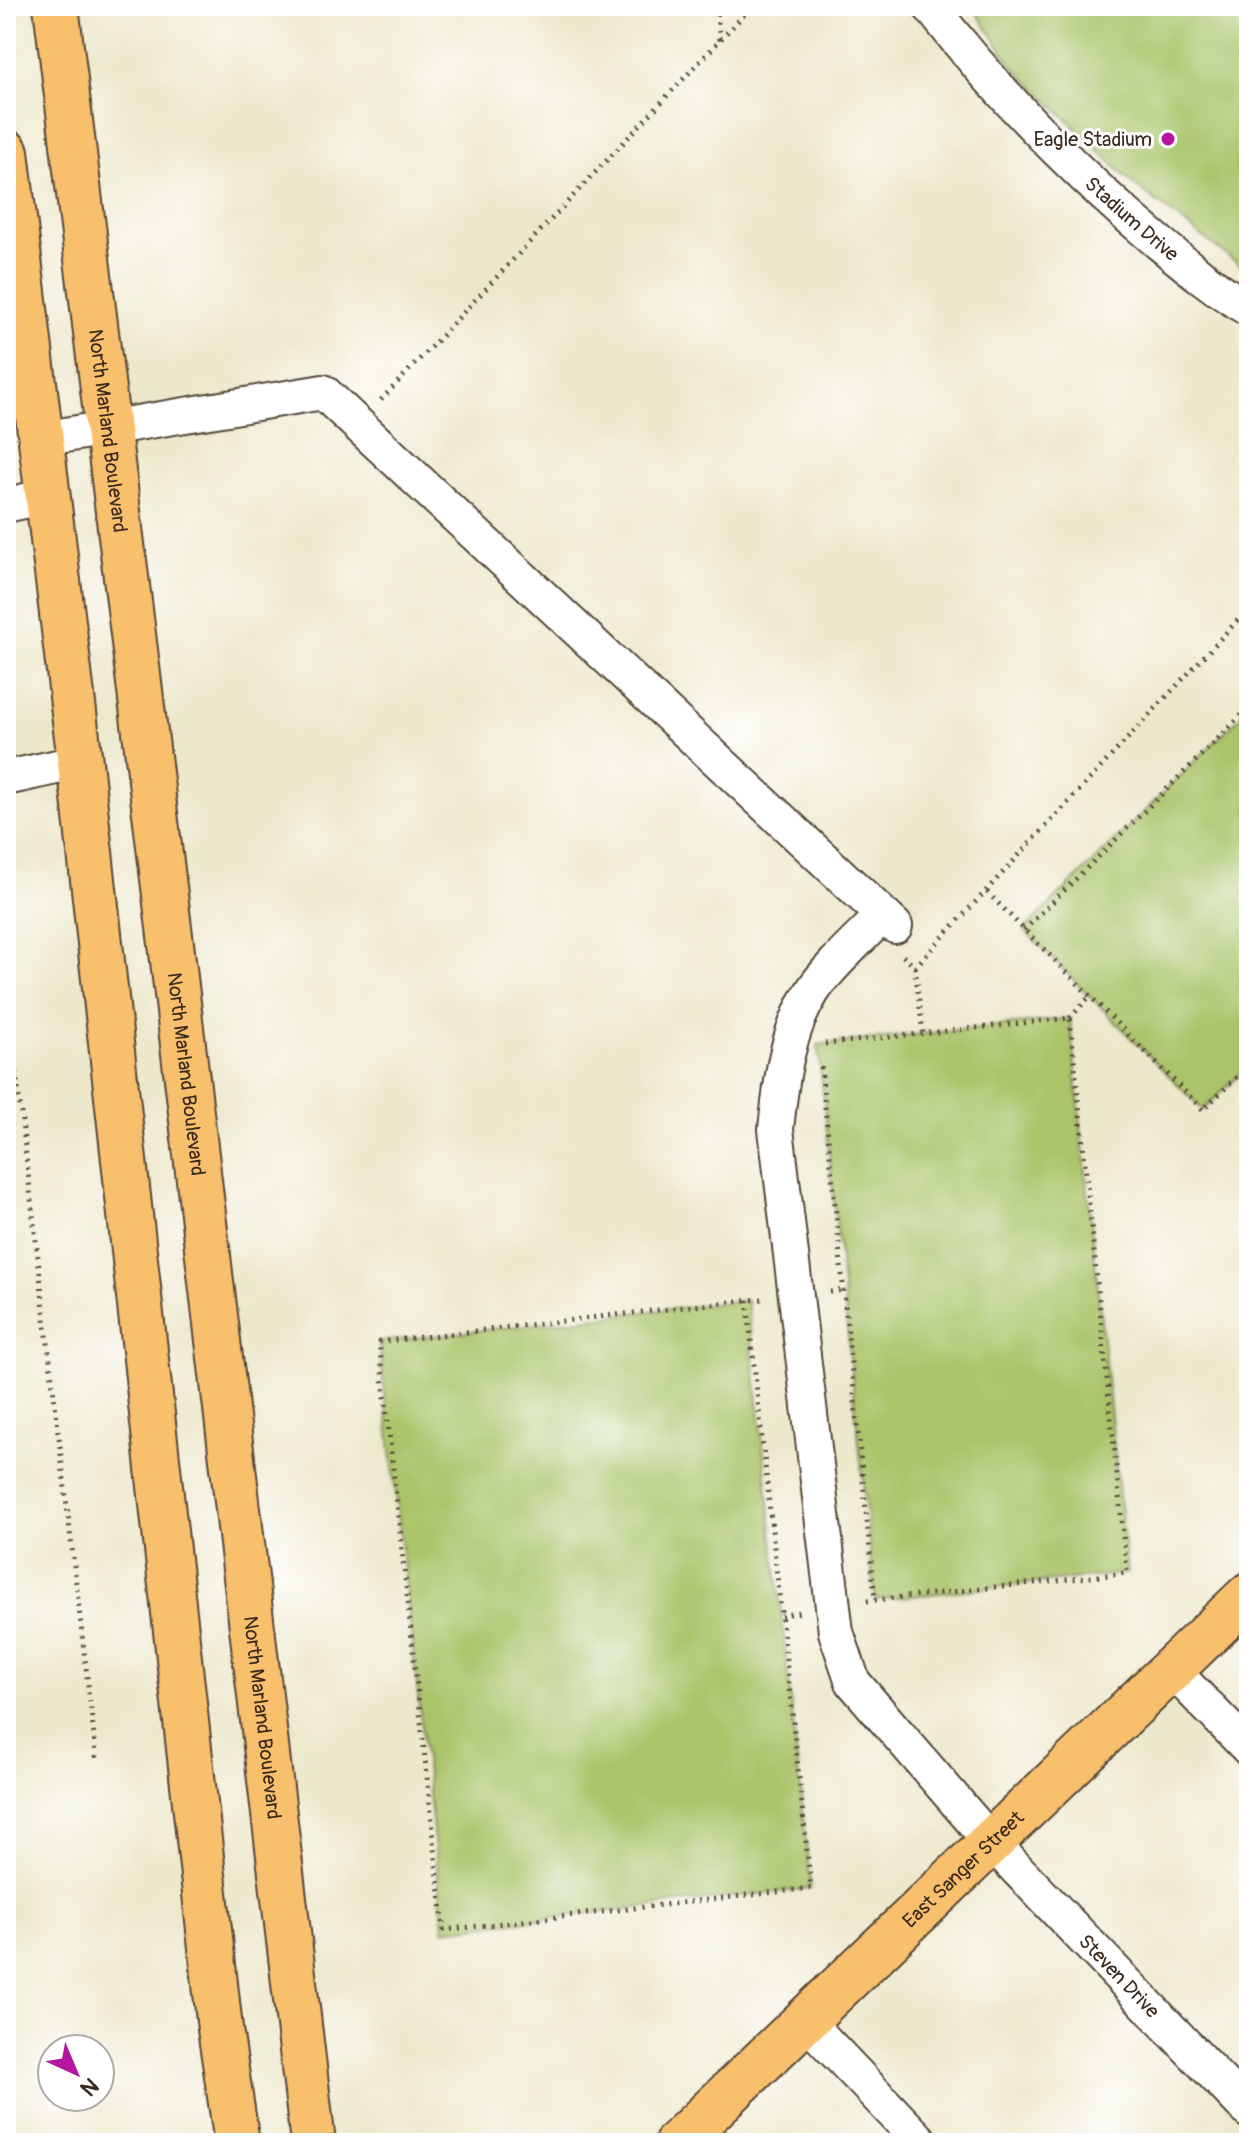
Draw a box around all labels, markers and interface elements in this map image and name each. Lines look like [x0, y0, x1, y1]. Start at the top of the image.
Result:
place label: Eagle Stadium [1034, 127, 1152, 152]
marker: Eagle Stadium [1159, 130, 1177, 148]
street label: Stadium Drive [1080, 171, 1184, 266]
street label: North Marland Boulevard [83, 328, 133, 534]
street label: North Marland Boulevard [162, 971, 211, 1177]
street label: North Marland Boulevard [238, 1614, 287, 1821]
street label: East Sanger Street [897, 1805, 1029, 1933]
street label: Steven Drive [1074, 1929, 1165, 2023]
north arrow [36, 2033, 116, 2113]
text: N [74, 2071, 104, 2102]

